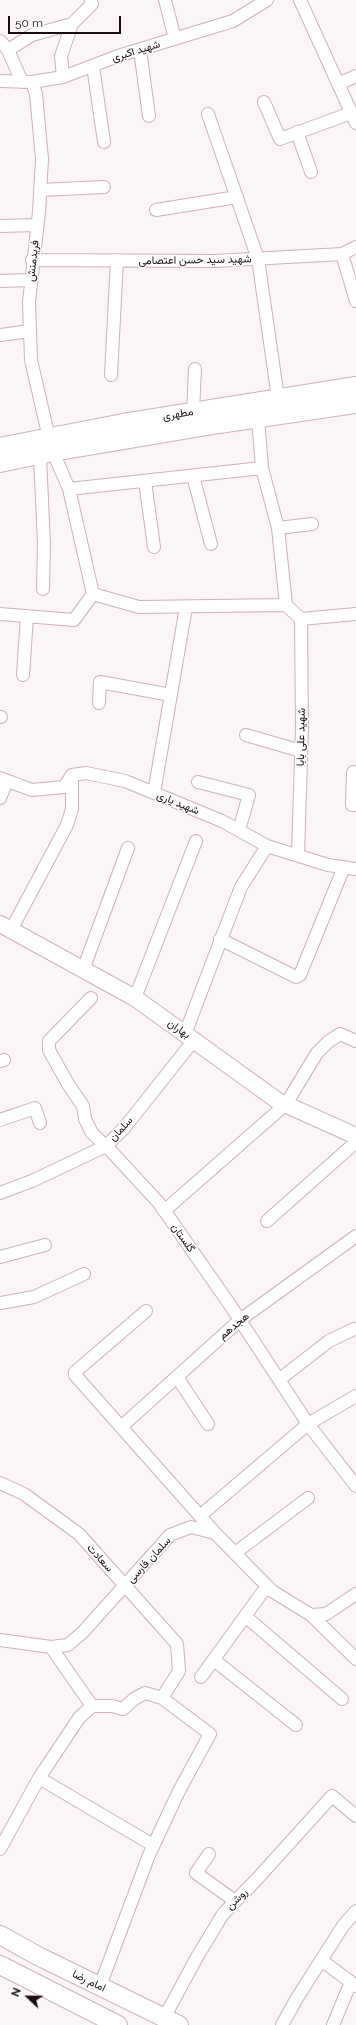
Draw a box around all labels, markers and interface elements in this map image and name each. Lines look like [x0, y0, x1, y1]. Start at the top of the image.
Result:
scale bar [10, 8, 123, 34]
text: 50 m [15, 16, 43, 30]
street label: شهید اکبری [110, 37, 162, 65]
street label: فریدمنش [24, 240, 42, 282]
street label: شهید سید حسن اعتصامی [138, 252, 252, 268]
street label: مطهری [162, 405, 194, 423]
street label: شهید علی بابا [294, 708, 308, 766]
street label: شهید یاری [155, 789, 201, 817]
street label: بهاران [165, 1016, 193, 1042]
street label: سلمان [106, 1114, 136, 1144]
street label: گلستان [168, 1221, 198, 1255]
street label: هجدهم [216, 1310, 252, 1342]
street label: سلمان فارسی [124, 1534, 174, 1586]
street label: سعادت [84, 1541, 116, 1575]
street label: روشن [223, 1885, 251, 1913]
street label: امام رضا [70, 1967, 108, 1995]
north arrow [8, 1977, 48, 2017]
text: N [9, 1986, 24, 1999]

